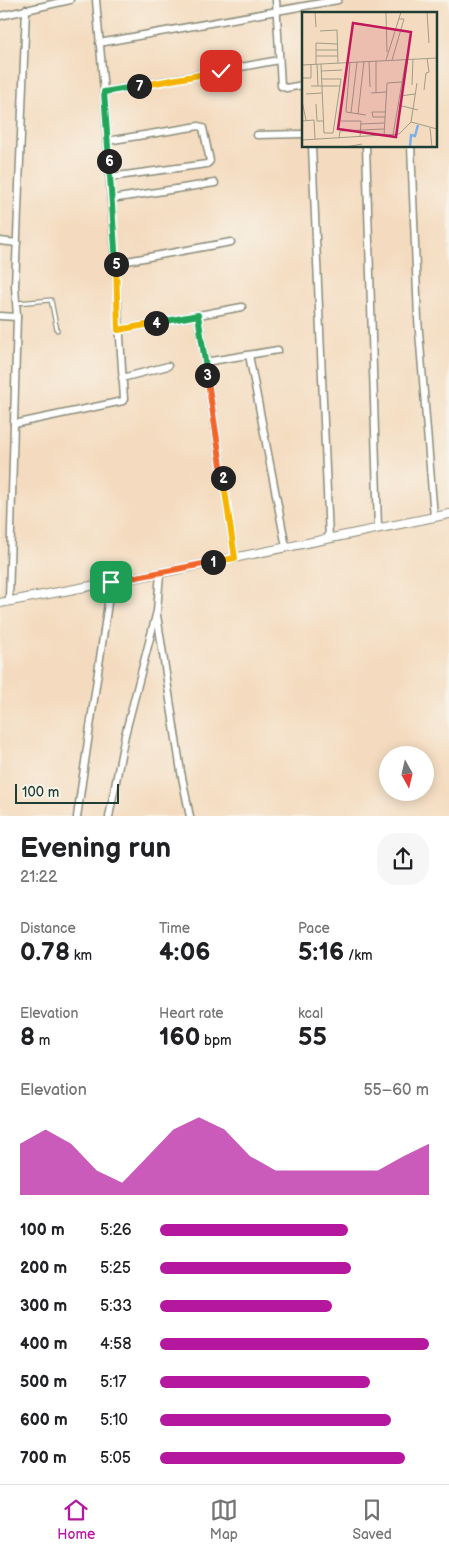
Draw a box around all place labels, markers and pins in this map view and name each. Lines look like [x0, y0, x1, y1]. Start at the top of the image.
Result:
pin [200, 50, 242, 92]
pin: 7 [126, 74, 152, 98]
pin: 6 [96, 148, 122, 174]
pin: 5 [104, 252, 128, 276]
pin: 4 [144, 310, 168, 336]
pin: 3 [194, 362, 220, 388]
pin: 2 [210, 466, 236, 490]
pin: 1 [200, 550, 226, 574]
pin [90, 561, 132, 603]

